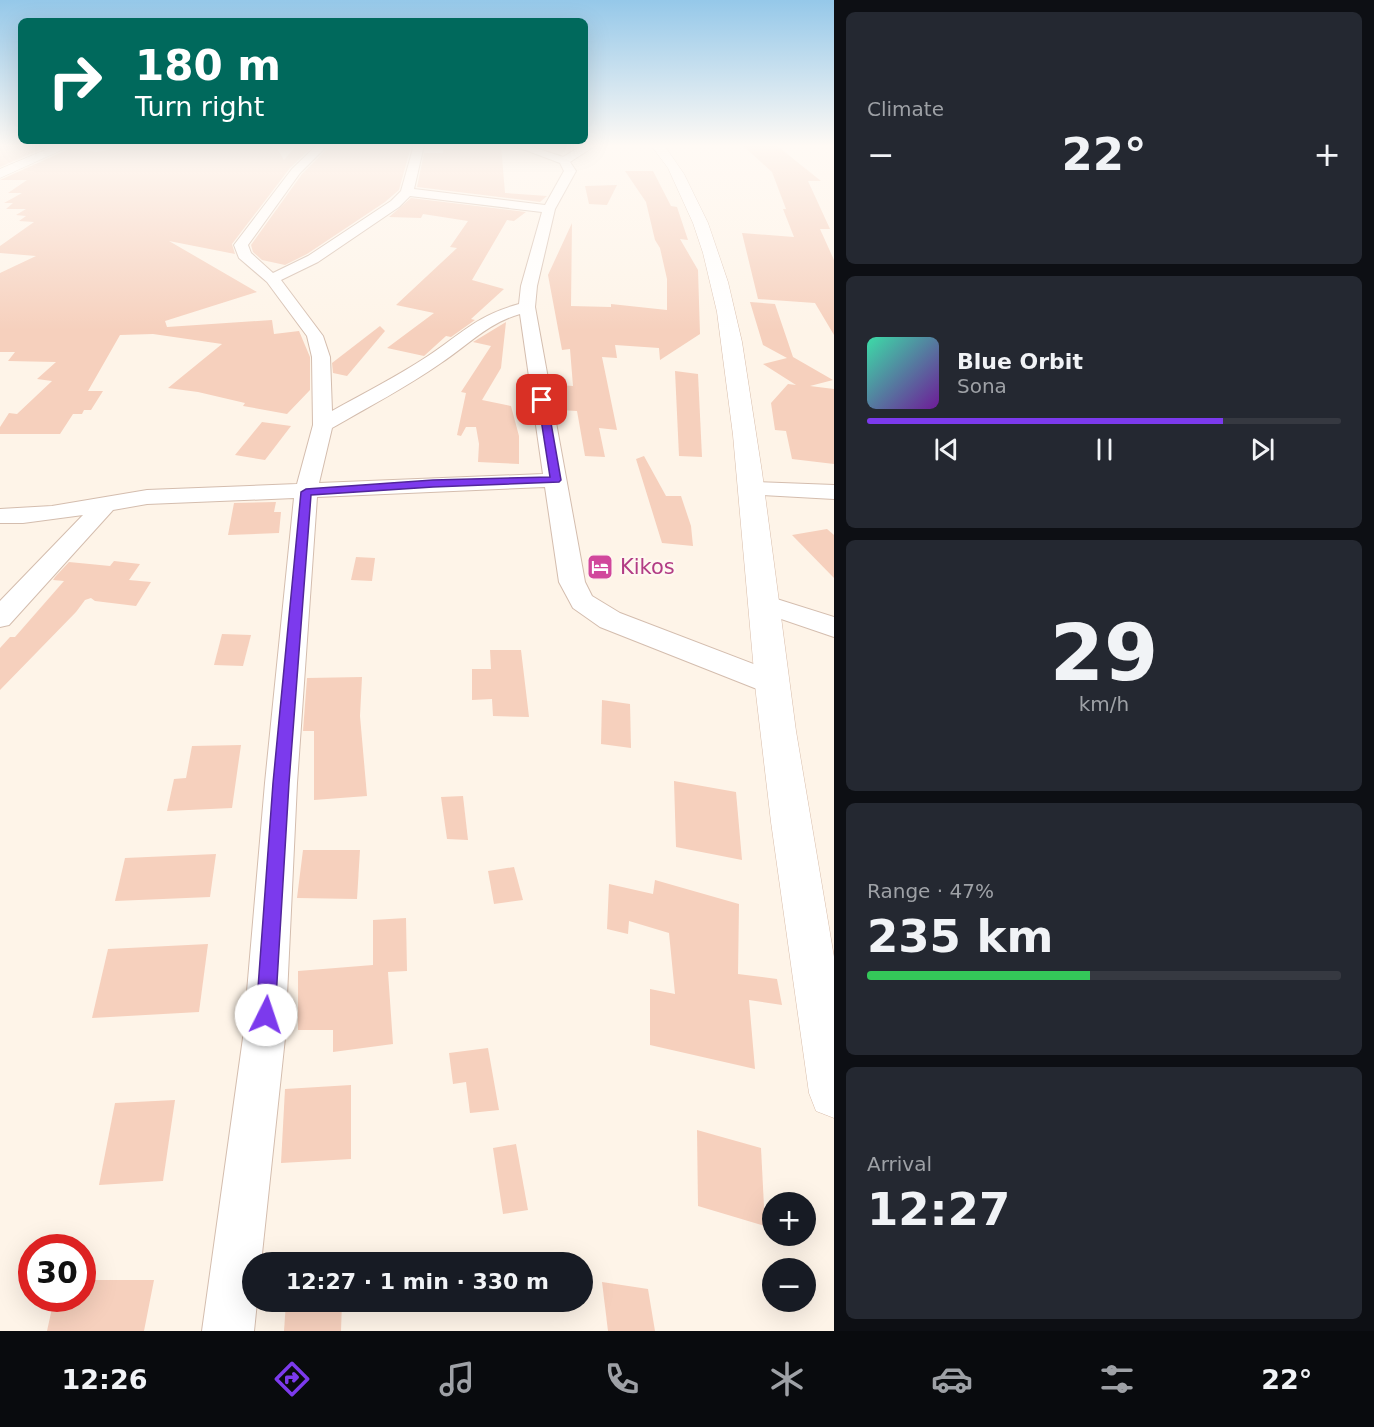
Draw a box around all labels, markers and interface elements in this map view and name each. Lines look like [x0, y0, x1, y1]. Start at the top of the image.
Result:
text: 180 m [135, 41, 281, 90]
icon: right [36, 42, 114, 120]
text: Turn right [135, 91, 264, 122]
text: Climate [867, 97, 944, 121]
text: 22° [1061, 128, 1147, 181]
text: − [867, 135, 895, 174]
text: + [1313, 135, 1341, 174]
text: Blue Orbit [957, 349, 1083, 374]
pin [516, 374, 567, 425]
text: Sona [957, 374, 1007, 398]
icon: arrive [525, 383, 558, 416]
icon: previous [930, 433, 963, 466]
icon: pause [1088, 433, 1121, 466]
icon: next [1246, 433, 1279, 466]
hotel icon: Kikos [585, 552, 615, 582]
place label: Kikos [620, 555, 675, 579]
text: 29 [1050, 608, 1158, 698]
text: km/h [1079, 692, 1129, 716]
text: Range · 47% [867, 879, 994, 903]
text: 235 km [867, 910, 1053, 963]
position arrow [234, 983, 298, 1047]
text: Arrival [867, 1152, 932, 1176]
text: 12:27 [867, 1183, 1010, 1236]
map controls [762, 1192, 816, 1312]
button: + [762, 1192, 816, 1246]
speed limit sign: 30 [18, 1234, 96, 1312]
button: − [762, 1258, 816, 1312]
text: 12:27 · 1 min · 330 m [286, 1269, 549, 1294]
icon: directions [271, 1358, 313, 1400]
icon: music [436, 1358, 478, 1400]
icon: phone [601, 1358, 643, 1400]
icon: climate [766, 1358, 808, 1400]
icon: car [931, 1358, 973, 1400]
icon: filters [1096, 1358, 1138, 1400]
text: 12:26 [62, 1364, 148, 1395]
text: 22° [1261, 1364, 1312, 1395]

